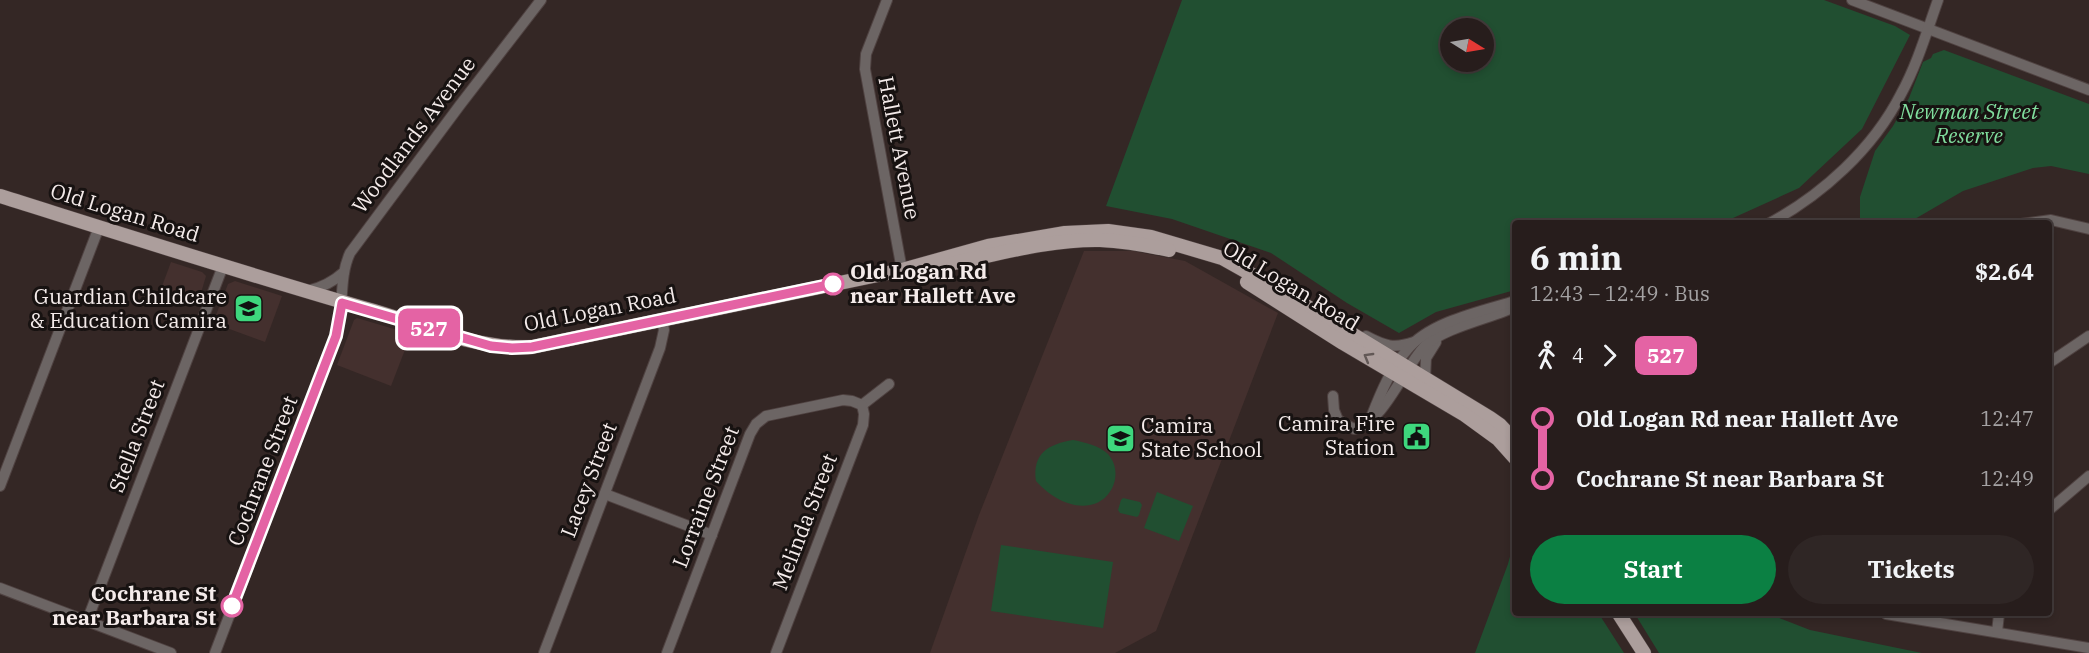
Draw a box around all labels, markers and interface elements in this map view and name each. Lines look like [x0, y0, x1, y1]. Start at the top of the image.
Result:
north arrow [1440, 18, 1494, 72]
map controls [1440, 18, 1494, 72]
street label: Woodlands Avenue [345, 50, 481, 218]
street label: Hallett Avenue [872, 74, 928, 222]
park label: Newman Street Reserve [1899, 97, 2039, 149]
street label: Old Logan Road [47, 176, 203, 248]
street label: Old Logan Road [1218, 233, 1365, 337]
text: 6 min [1530, 236, 1622, 279]
place label: Old Logan Rd near Hallett Ave [850, 257, 1016, 309]
text: $2.64 [1975, 257, 2034, 286]
marker: Old Logan Rd near Hallett Ave [822, 273, 844, 295]
street label: Old Logan Road [521, 280, 679, 338]
text: 12:43 – 12:49 · Bus [1530, 280, 1710, 307]
place label: Guardian Childcare & Education Camira [30, 282, 227, 334]
school or university icon: Guardian Childcare & Education Camira [232, 293, 264, 325]
line badge: 527 [394, 308, 464, 348]
text: 527 [410, 314, 448, 342]
icon: walk [1530, 339, 1563, 372]
icon: forward [1593, 339, 1626, 372]
text: 527 [1647, 341, 1685, 369]
text: 4 [1572, 342, 1584, 369]
one-way arrow [1364, 353, 1374, 364]
street label: Stella Street [102, 375, 170, 496]
street label: Cochrane Street [221, 392, 304, 550]
text: Old Logan Rd near Hallett Ave [1576, 404, 1899, 433]
text: 12:47 [1980, 405, 2034, 432]
place label: Camira Fire Station [1278, 409, 1395, 461]
place label: Camira State School [1141, 411, 1262, 463]
street label: Lacey Street [553, 418, 623, 541]
public building icon: Camira Fire Station [1400, 420, 1432, 452]
street label: Lorraine Street [665, 422, 745, 571]
school or university icon: Camira State School [1104, 422, 1136, 454]
street label: Melinda Street [765, 449, 843, 594]
text: Cochrane St near Barbara St [1576, 464, 1884, 493]
text: 12:49 [1980, 465, 2034, 492]
button: Start [1530, 535, 1776, 604]
button: Tickets [1788, 535, 2034, 604]
place label: Cochrane St near Barbara St [52, 579, 216, 631]
marker: Cochrane St near Barbara St [221, 595, 243, 617]

